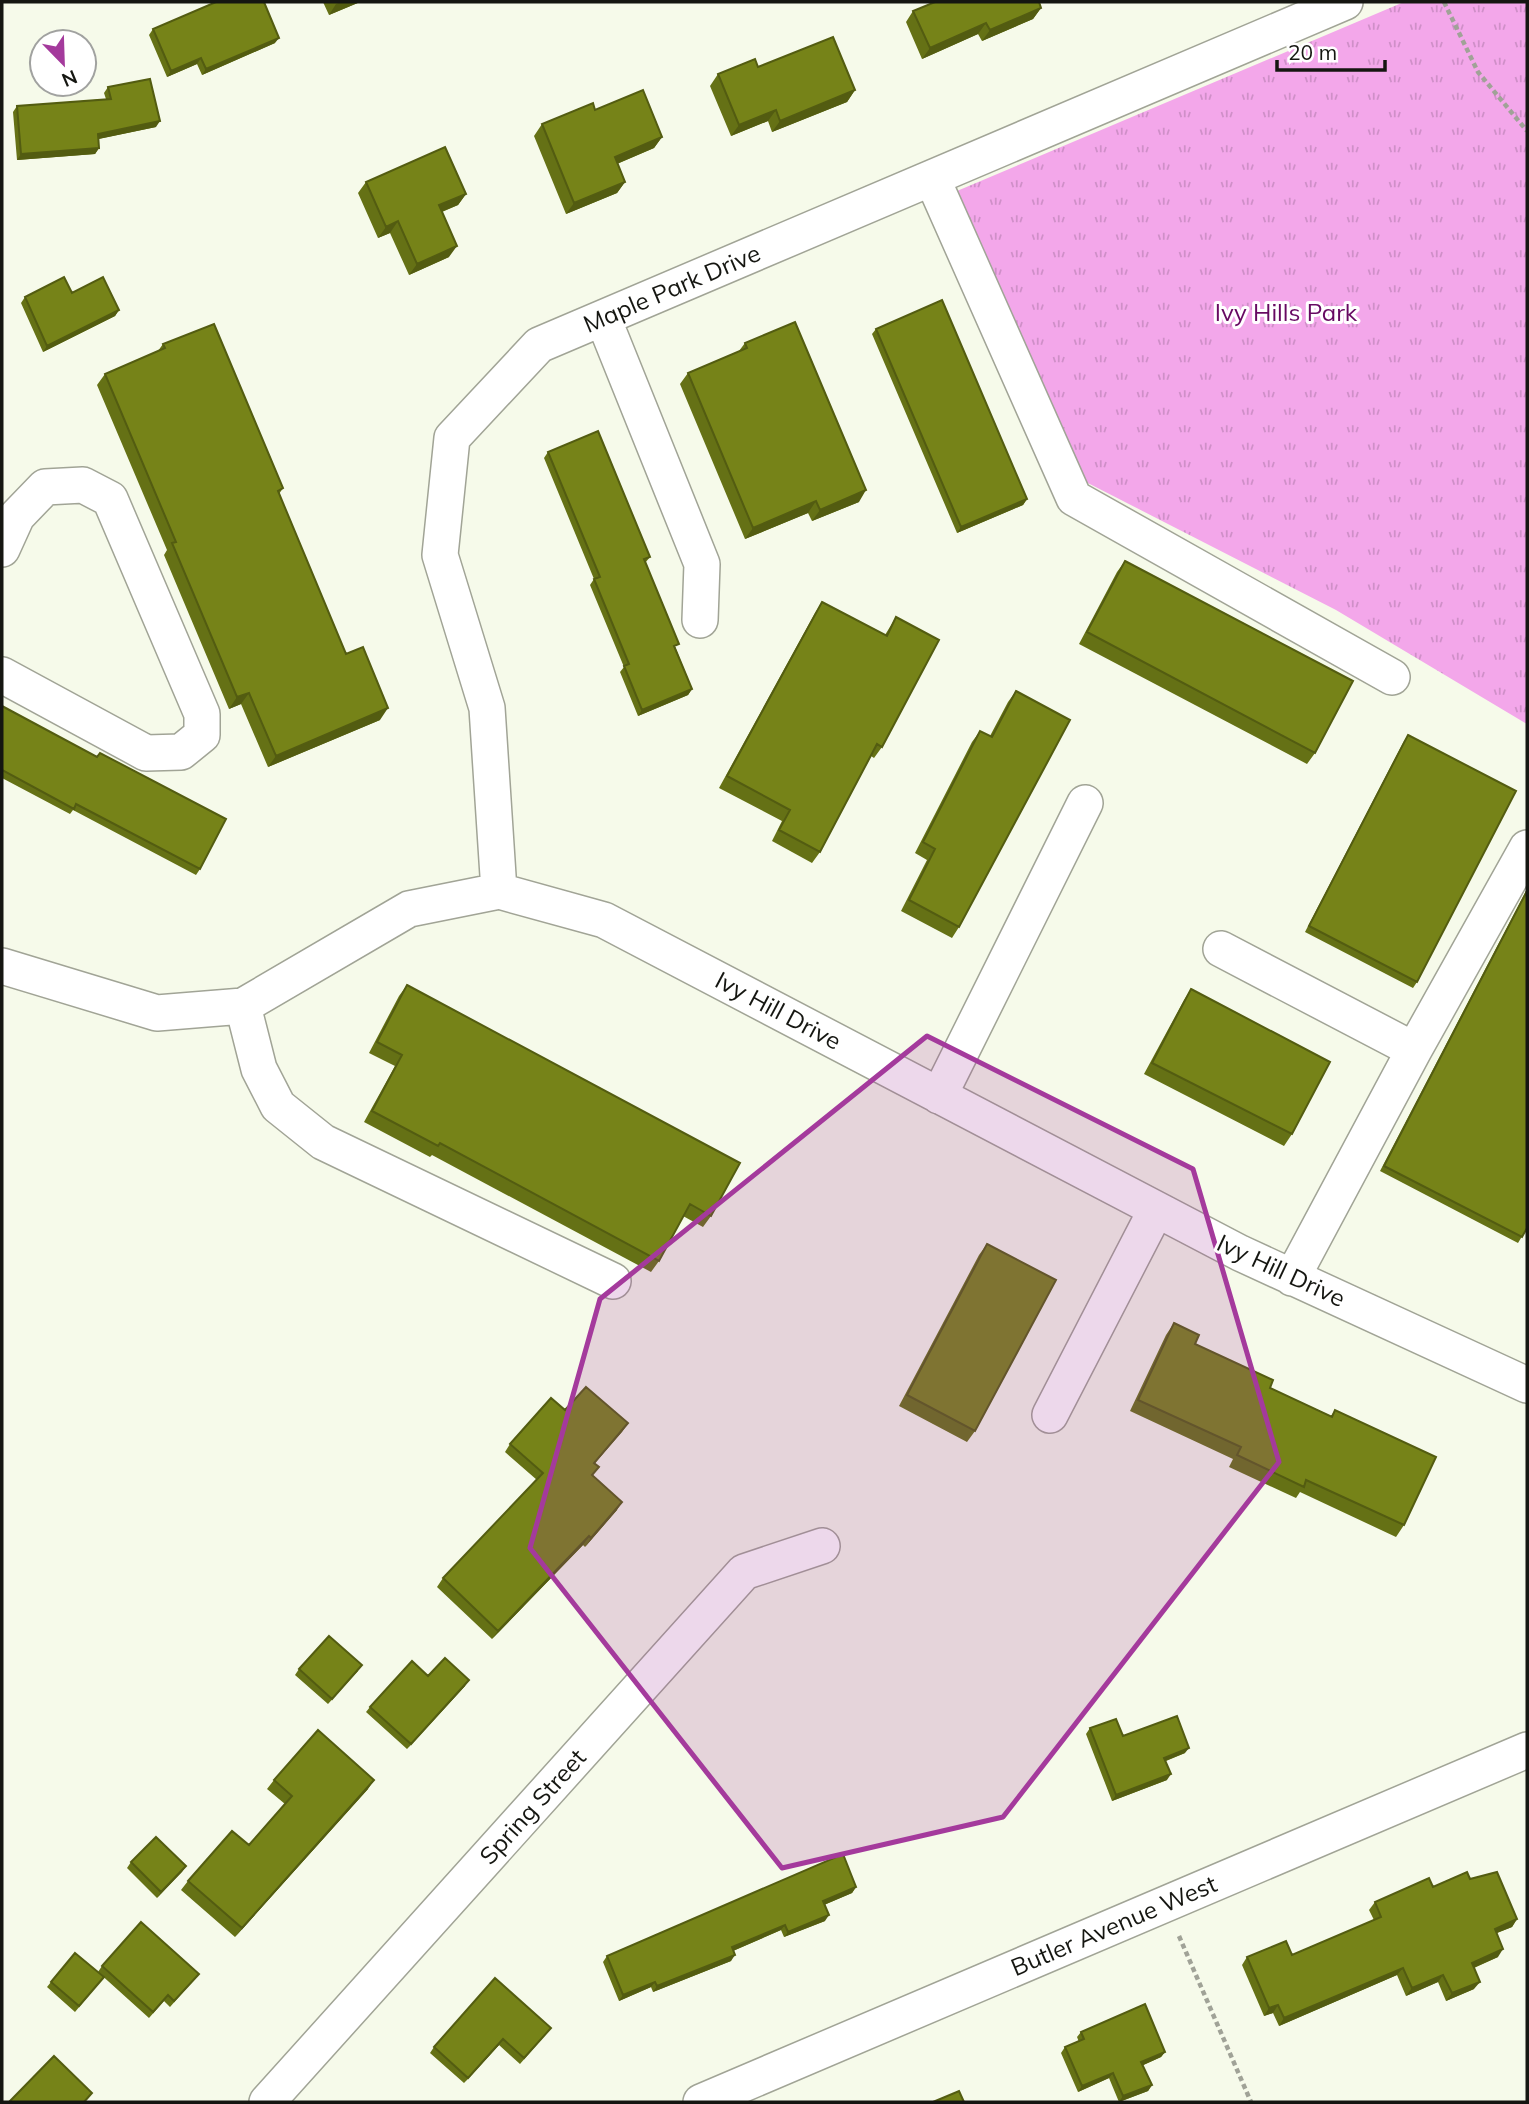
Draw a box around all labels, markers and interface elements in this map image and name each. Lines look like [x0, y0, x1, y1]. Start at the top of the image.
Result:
north arrow [28, 28, 98, 98]
scale bar [1277, 28, 1386, 72]
text: 20 m [1288, 39, 1337, 65]
text: N [58, 65, 81, 92]
street label: Maple Park Drive [579, 237, 765, 339]
park label: Ivy Hills Park [1215, 297, 1358, 327]
street label: Ivy Hill Drive [710, 964, 846, 1056]
street label: Ivy Hill Drive [1213, 1227, 1350, 1313]
street label: Spring Street [473, 1742, 592, 1870]
street label: Butler Avenue West [1006, 1868, 1221, 1982]

